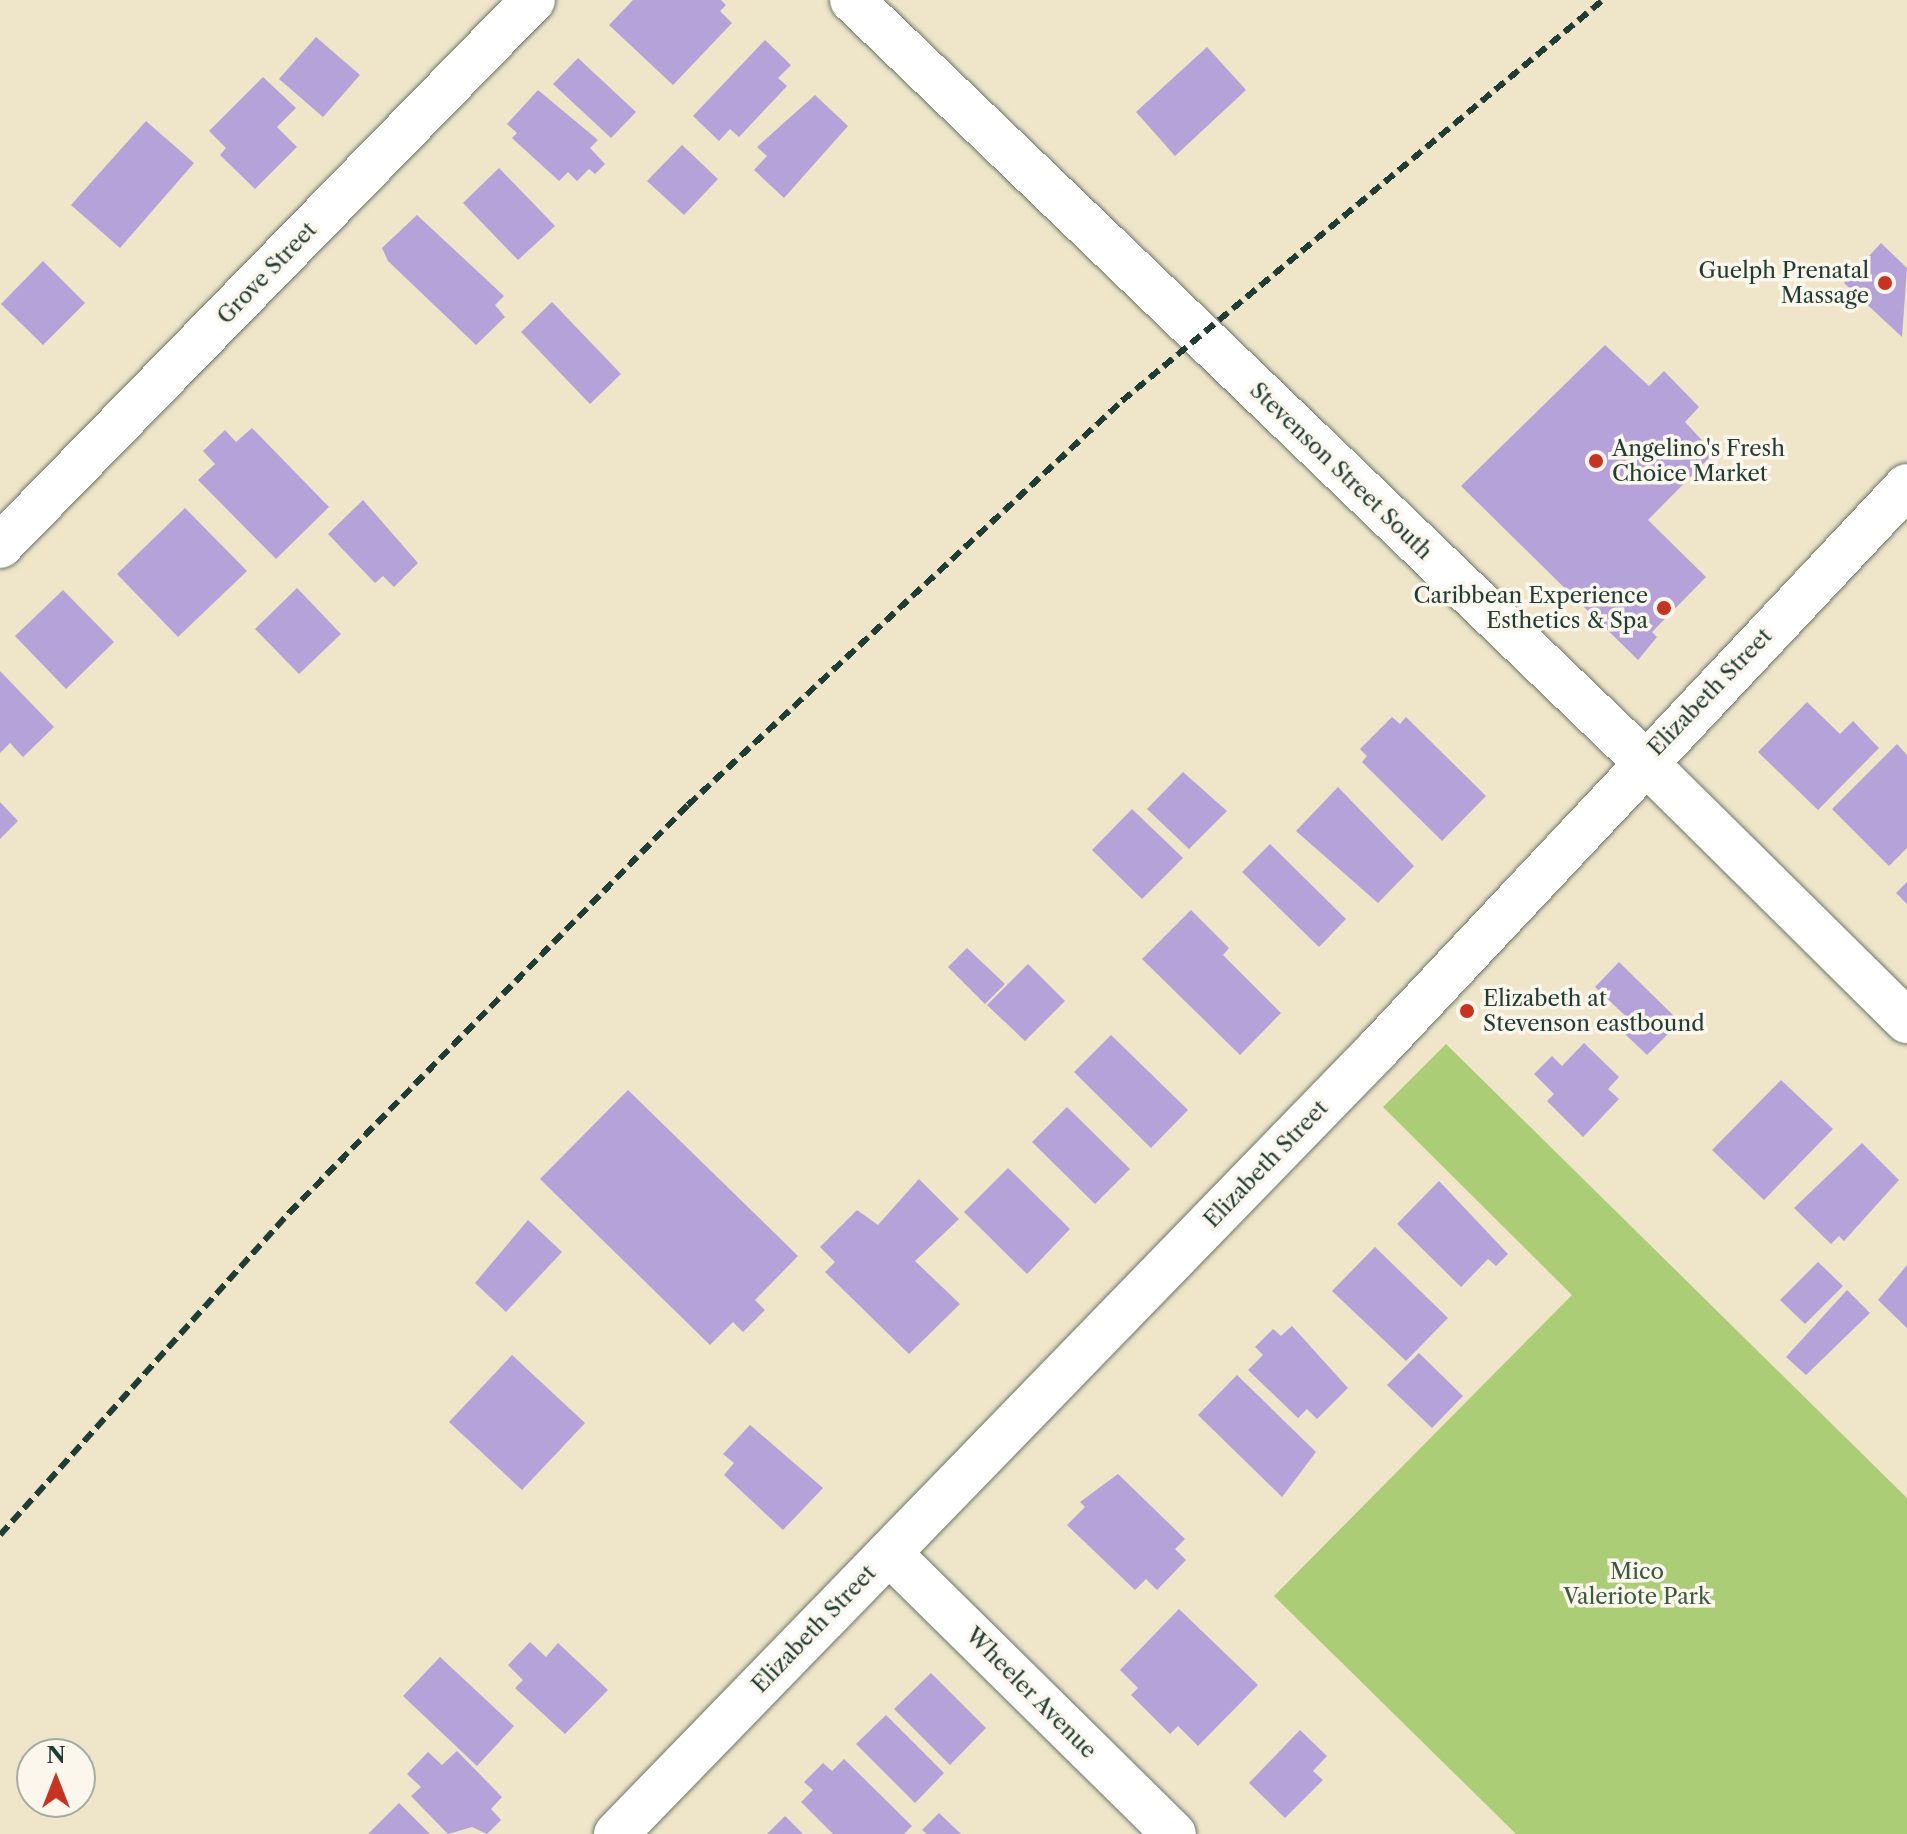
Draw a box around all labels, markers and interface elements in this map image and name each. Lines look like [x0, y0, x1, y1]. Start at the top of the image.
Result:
street label: Grove Street [212, 217, 322, 329]
place label: Guelph Prenatal Massage [1699, 257, 1869, 308]
marker: Guelph Prenatal Massage [1876, 274, 1894, 292]
street label: Stevenson Street South [1244, 377, 1438, 565]
place label: Angelino's Fresh Choice Market [1612, 435, 1785, 486]
marker: Angelino's Fresh Choice Market [1587, 452, 1605, 470]
place label: Caribbean Experience Esthetics & Spa [1414, 582, 1648, 634]
marker: Caribbean Experience Esthetics & Spa [1655, 599, 1673, 617]
street label: Elizabeth Street [1643, 623, 1777, 761]
place label: Elizabeth at Stevenson eastbound [1483, 985, 1705, 1036]
marker: Elizabeth at Stevenson eastbound [1458, 1002, 1476, 1020]
street label: Elizabeth Street [1199, 1095, 1333, 1233]
park label: Mico Valeriote Park [1563, 1558, 1711, 1610]
street label: Elizabeth Street [747, 1560, 881, 1698]
street label: Wheeler Avenue [960, 1622, 1102, 1764]
north arrow [16, 1738, 96, 1818]
text: N [46, 1742, 66, 1769]

